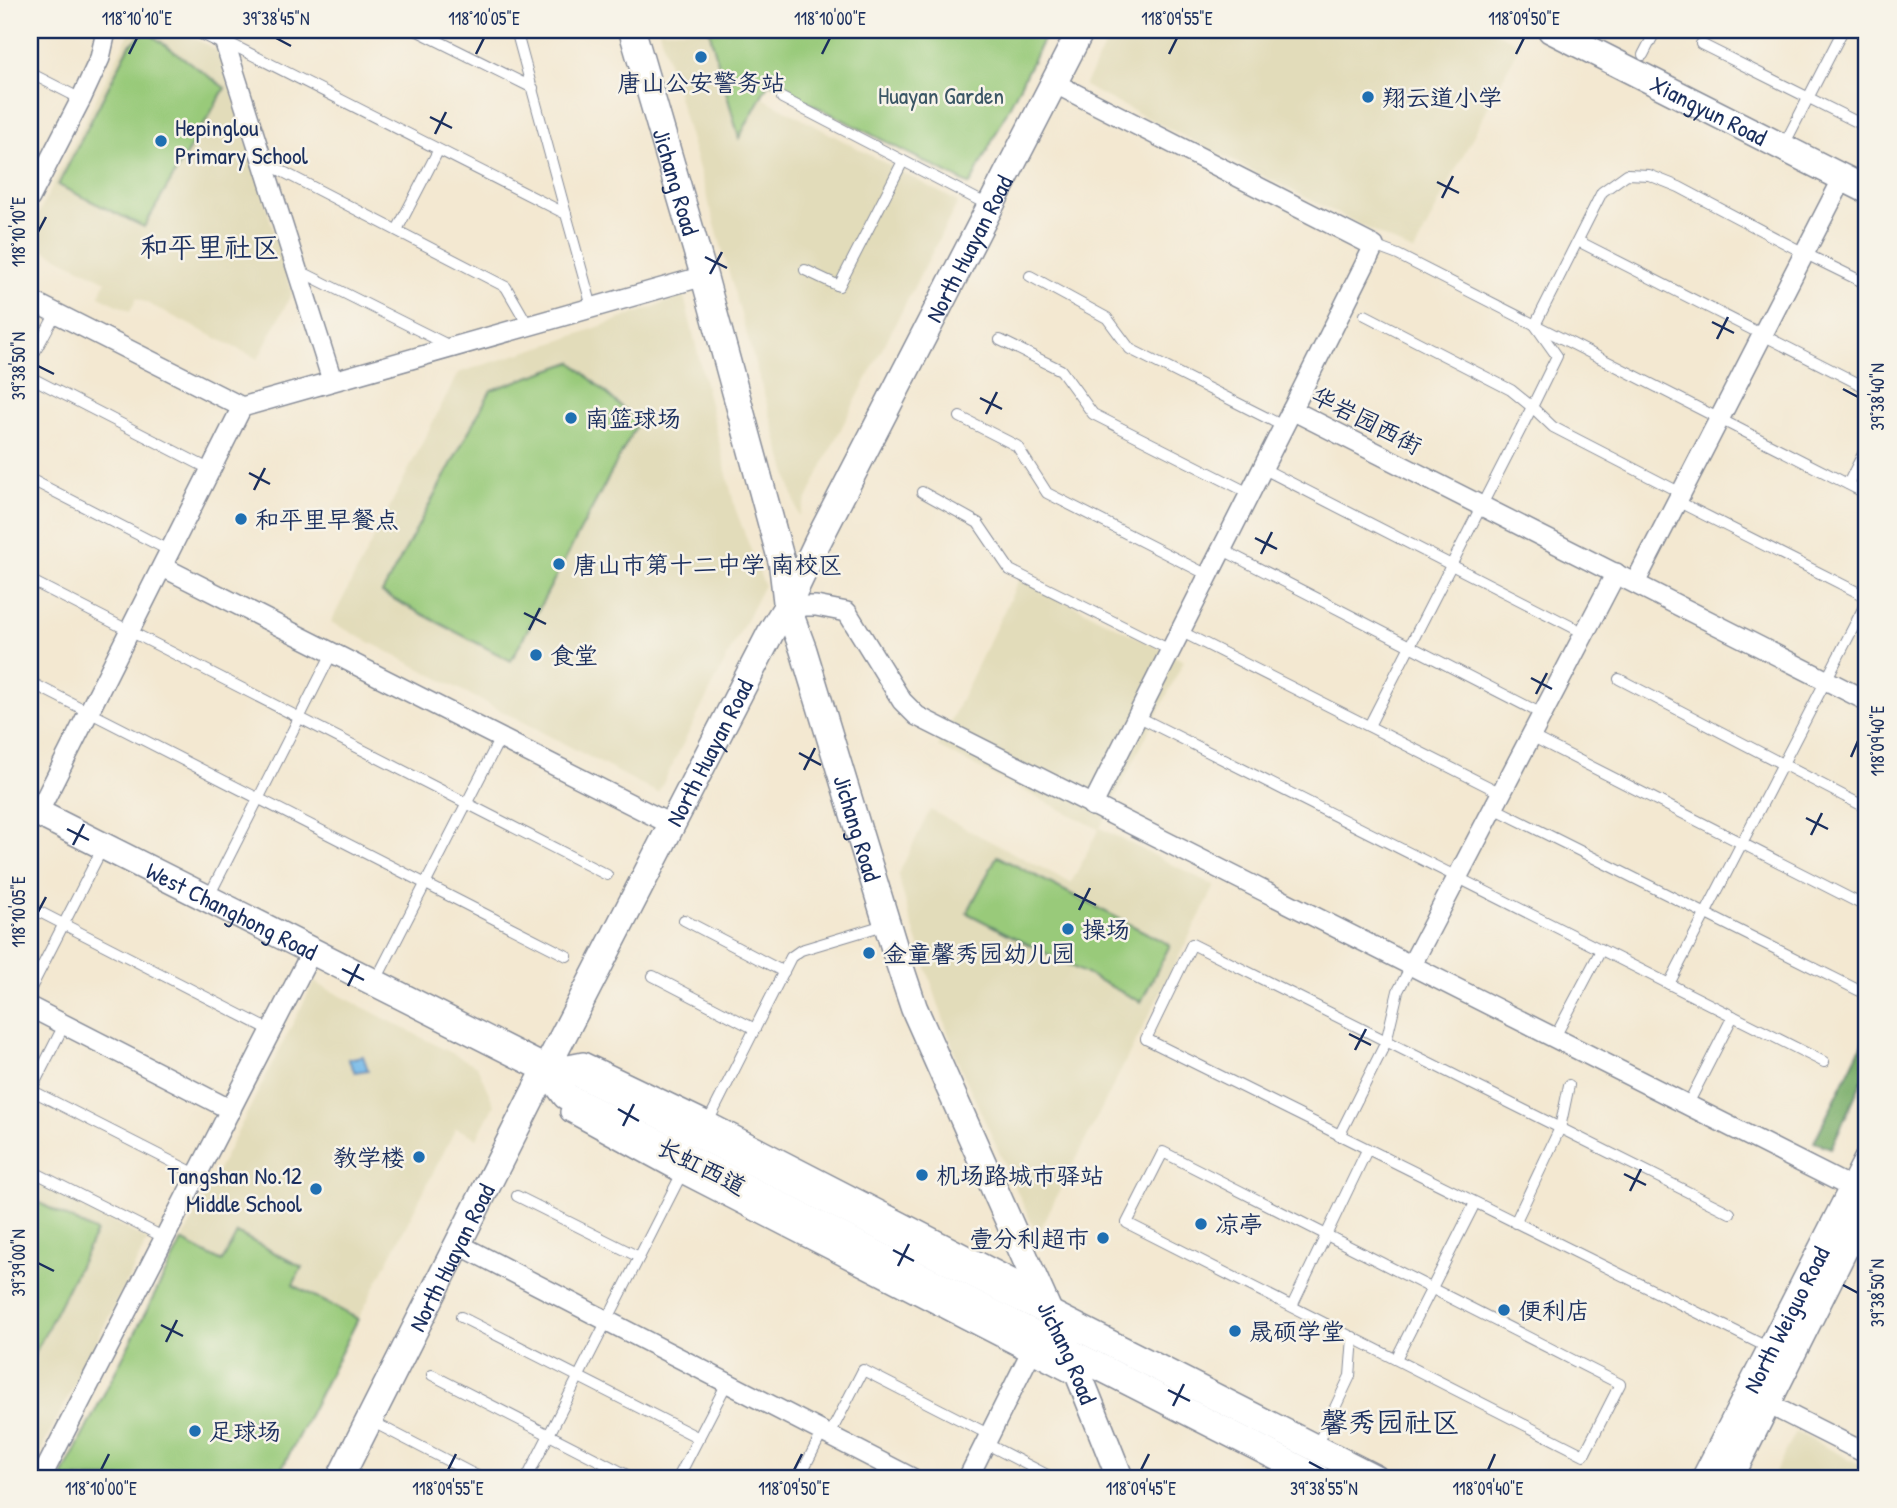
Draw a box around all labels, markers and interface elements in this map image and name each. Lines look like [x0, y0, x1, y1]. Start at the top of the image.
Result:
text: 118°10'10"E [102, 6, 172, 31]
text: 39°38'45"N [242, 6, 310, 31]
text: 118°10'05"E [448, 6, 520, 31]
text: 118°10'00"E [794, 6, 866, 31]
text: 118°09'55"E [1141, 6, 1213, 31]
text: 118°09'50"E [1488, 6, 1560, 31]
marker: 唐山公安警务站 [693, 49, 709, 65]
place label: 唐山公安警务站 [617, 66, 785, 98]
street label: Xiangyun Road [1645, 67, 1772, 153]
park label: Huayan Garden [878, 79, 1004, 111]
place label: 翔云道小学 [1382, 81, 1502, 113]
marker: 翔云道小学 [1360, 89, 1376, 105]
place label: Hepinglou Primary School [175, 111, 309, 171]
street label: Jichang Road [646, 125, 707, 239]
marker: Hepinglou Primary School [153, 133, 169, 149]
street label: North Huayan Road [917, 169, 1020, 327]
text: 118°10'10"E [6, 197, 31, 267]
district label: 和平里社区 [140, 228, 280, 266]
text: 39°38'50"N [6, 332, 31, 400]
text: 39°38'40"N [1865, 363, 1890, 431]
street label: 华岩园西街 [1306, 379, 1428, 461]
place label: 南篮球场 [585, 402, 681, 434]
marker: 南篮球场 [563, 410, 579, 426]
place label: 和平里早餐点 [255, 503, 399, 535]
marker: 和平里早餐点 [233, 511, 249, 527]
place label: 唐山市第十二中学 南校区 [573, 548, 843, 580]
marker: 唐山市第十二中学 南校区 [551, 556, 567, 572]
place label: 食堂 [550, 639, 598, 671]
marker: 食堂 [528, 647, 544, 663]
street label: North Huayan Road [658, 673, 760, 831]
text: 118°09'40"E [1865, 706, 1890, 776]
street label: Jichang Road [826, 771, 889, 885]
street label: West Changhong Road [141, 854, 323, 967]
text: 118°10'05"E [6, 876, 31, 948]
place label: 操场 [1082, 913, 1130, 945]
marker: 操场 [1060, 921, 1076, 937]
place label: 金童馨秀园幼儿园 [883, 937, 1075, 969]
marker: 金童馨秀园幼儿园 [861, 945, 877, 961]
street label: 长虹西道 [652, 1130, 752, 1202]
place label: 教学楼 [333, 1141, 405, 1173]
marker: 教学楼 [411, 1149, 427, 1165]
place label: Tangshan No.12 Middle School [167, 1159, 303, 1219]
place label: 机场路城市驿站 [936, 1159, 1104, 1191]
marker: 机场路城市驿站 [914, 1167, 930, 1183]
street label: North Huayan Road [401, 1178, 502, 1337]
marker: Tangshan No.12 Middle School [308, 1181, 324, 1197]
place label: 凉亭 [1215, 1208, 1263, 1240]
marker: 凉亭 [1193, 1216, 1209, 1232]
place label: 壹分利超市 [969, 1222, 1089, 1254]
text: 39°39'00"N [6, 1229, 31, 1297]
marker: 壹分利超市 [1095, 1230, 1111, 1246]
street label: North Weiguo Road [1735, 1241, 1836, 1398]
text: 39°38'50"N [1865, 1259, 1890, 1327]
place label: 便利店 [1518, 1294, 1590, 1326]
street label: Jichang Road [1030, 1296, 1105, 1409]
marker: 便利店 [1496, 1302, 1512, 1318]
place label: 晟硕学堂 [1249, 1315, 1345, 1347]
marker: 晟硕学堂 [1227, 1323, 1243, 1339]
district label: 馨秀园社区 [1320, 1403, 1460, 1441]
place label: 足球场 [209, 1415, 281, 1447]
marker: 足球场 [187, 1423, 203, 1439]
text: 118°10'00"E [65, 1476, 137, 1501]
text: 118°09'55"E [412, 1476, 484, 1501]
text: 118°09'50"E [758, 1476, 830, 1501]
text: 118°09'45"E [1106, 1476, 1176, 1501]
text: 39°38'55"N [1290, 1476, 1358, 1501]
text: 118°09'40"E [1453, 1476, 1523, 1501]

